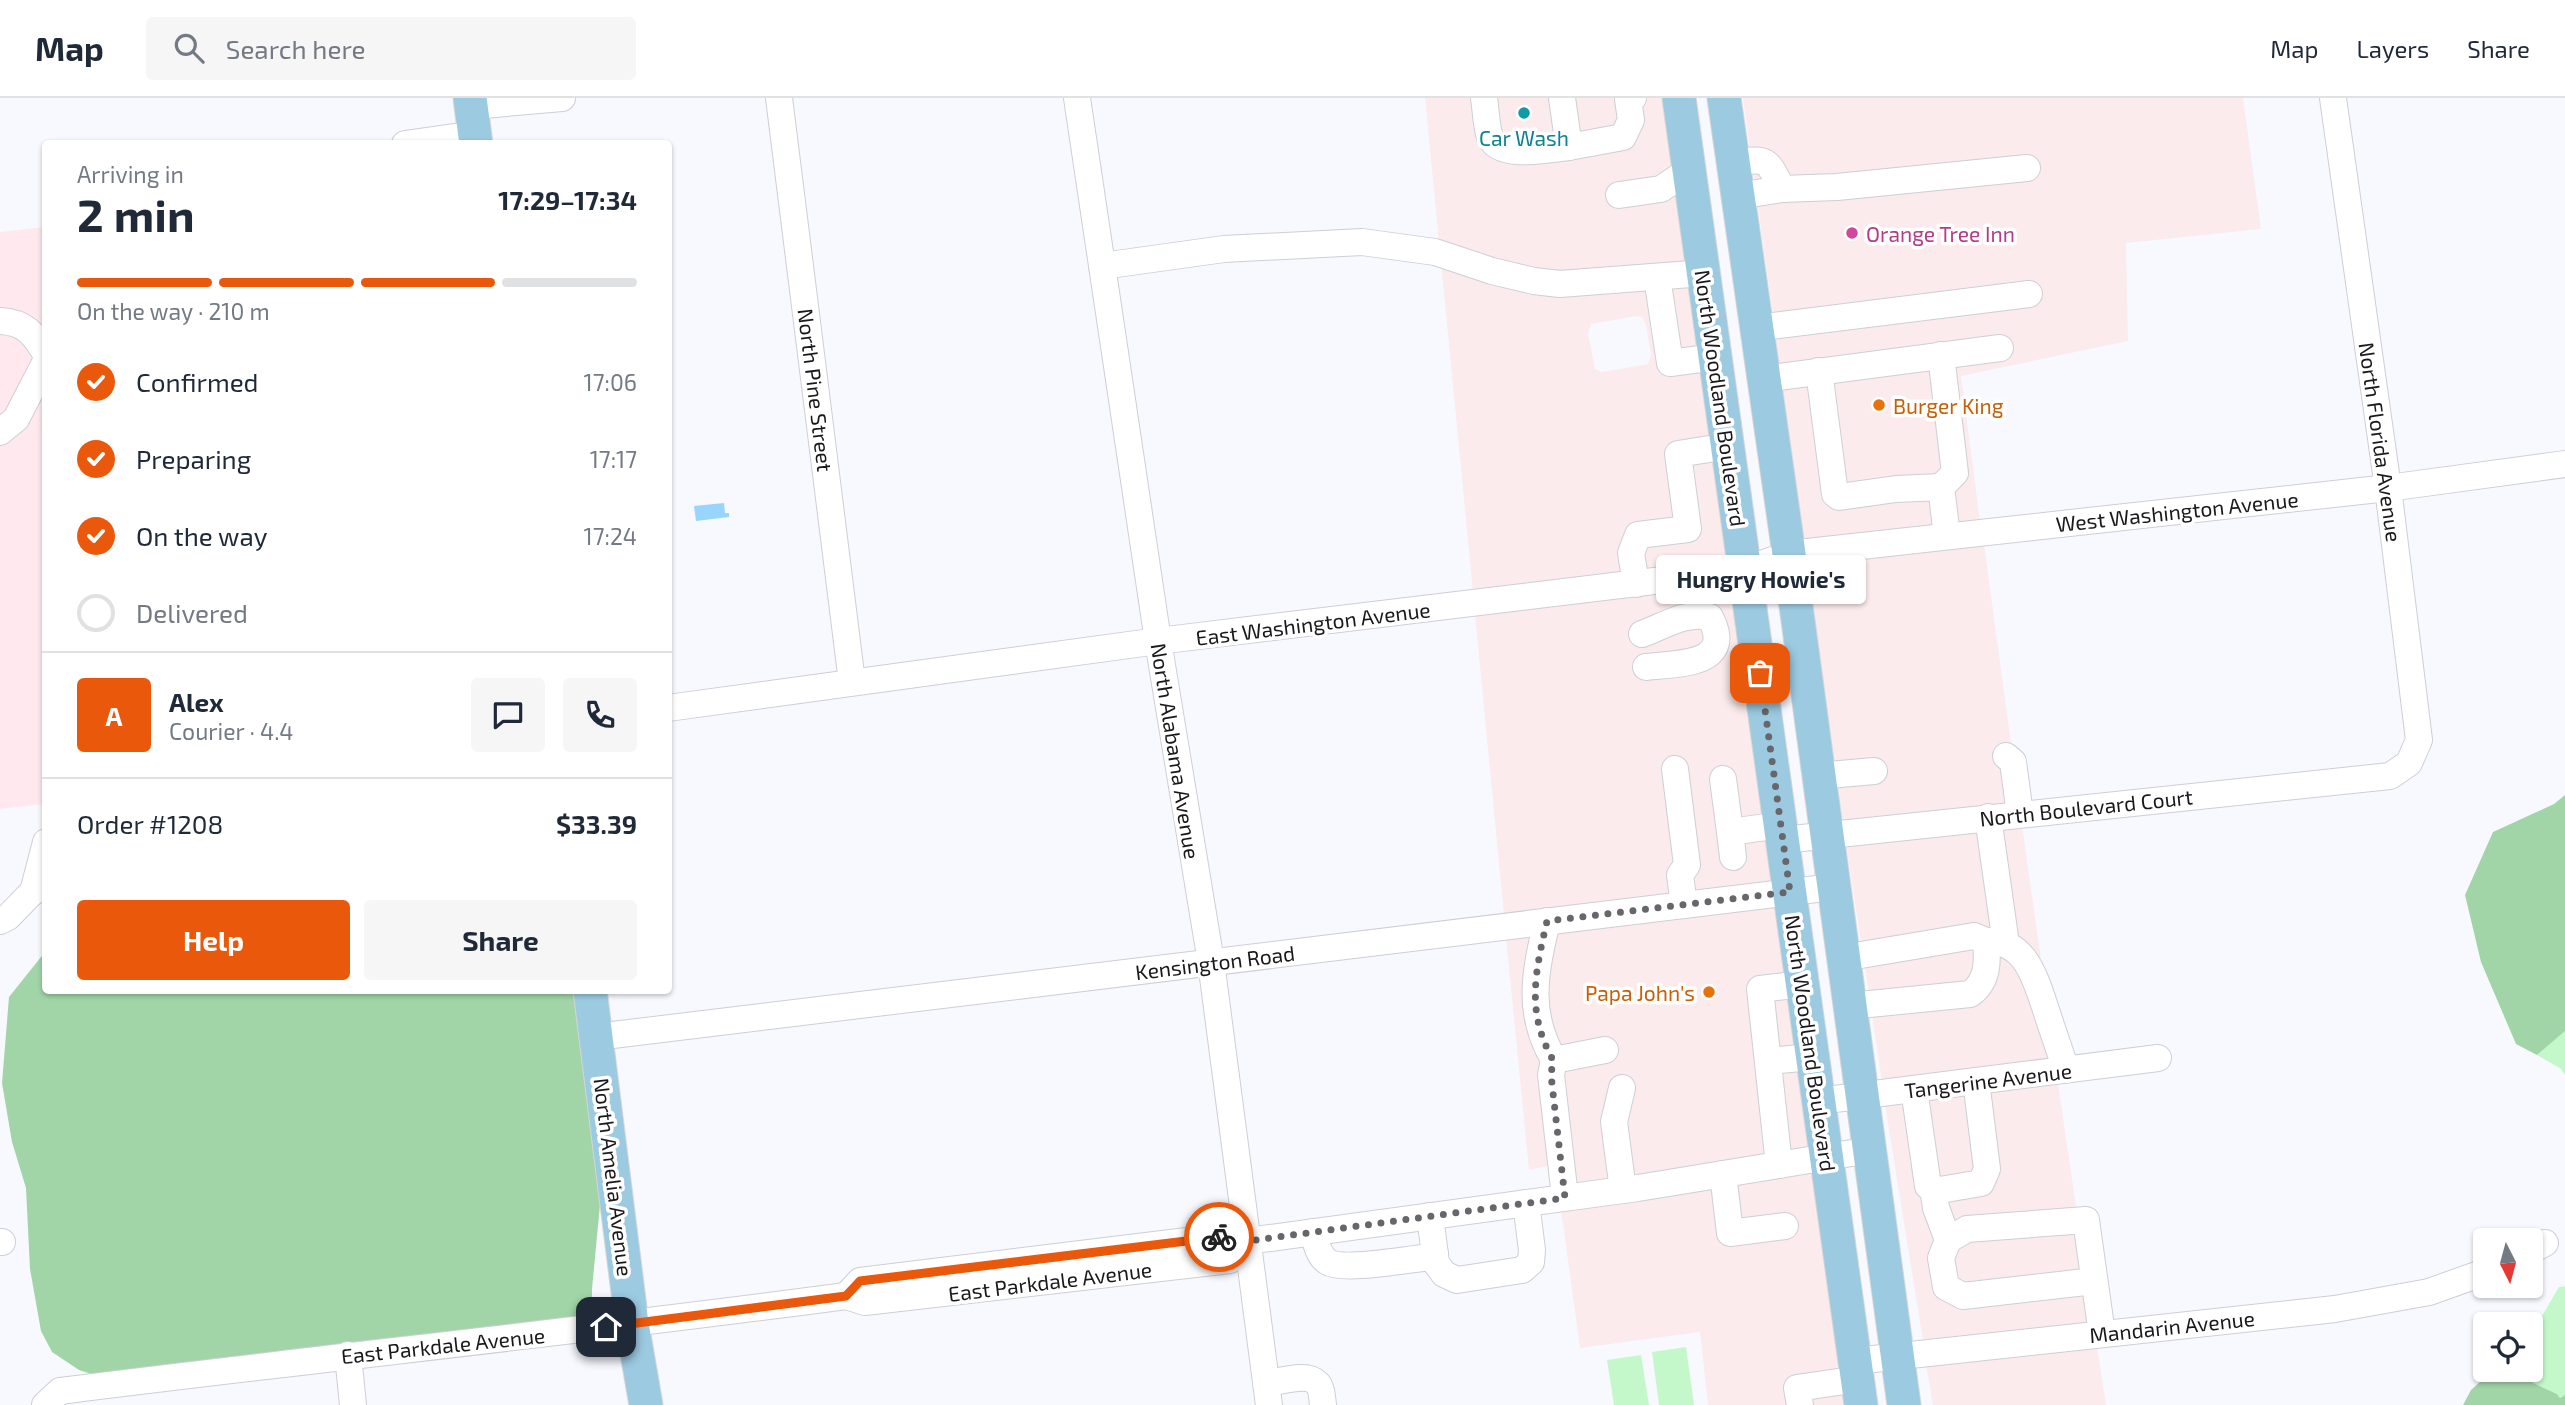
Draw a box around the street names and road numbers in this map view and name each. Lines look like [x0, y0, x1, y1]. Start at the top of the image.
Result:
street label: North Woodland Boulevard [1691, 268, 1751, 528]
street label: North Pine Street [794, 307, 838, 473]
street label: North Florida Avenue [2355, 341, 2407, 543]
street label: West Washington Avenue [2054, 486, 2300, 536]
street label: East Washington Avenue [1194, 596, 1432, 650]
street label: North Alabama Avenue [1147, 641, 1205, 861]
street label: North Boulevard Court [1978, 783, 2194, 831]
street label: North Woodland Boulevard [1781, 913, 1841, 1173]
street label: Kensington Road [1134, 940, 1296, 984]
street label: Tangerine Avenue [1903, 1057, 2073, 1103]
street label: North Amelia Avenue [589, 1076, 639, 1278]
street label: East Parkdale Avenue [947, 1256, 1153, 1306]
street label: Mandarin Avenue [2088, 1305, 2256, 1347]
street label: East Parkdale Avenue [340, 1322, 546, 1368]

